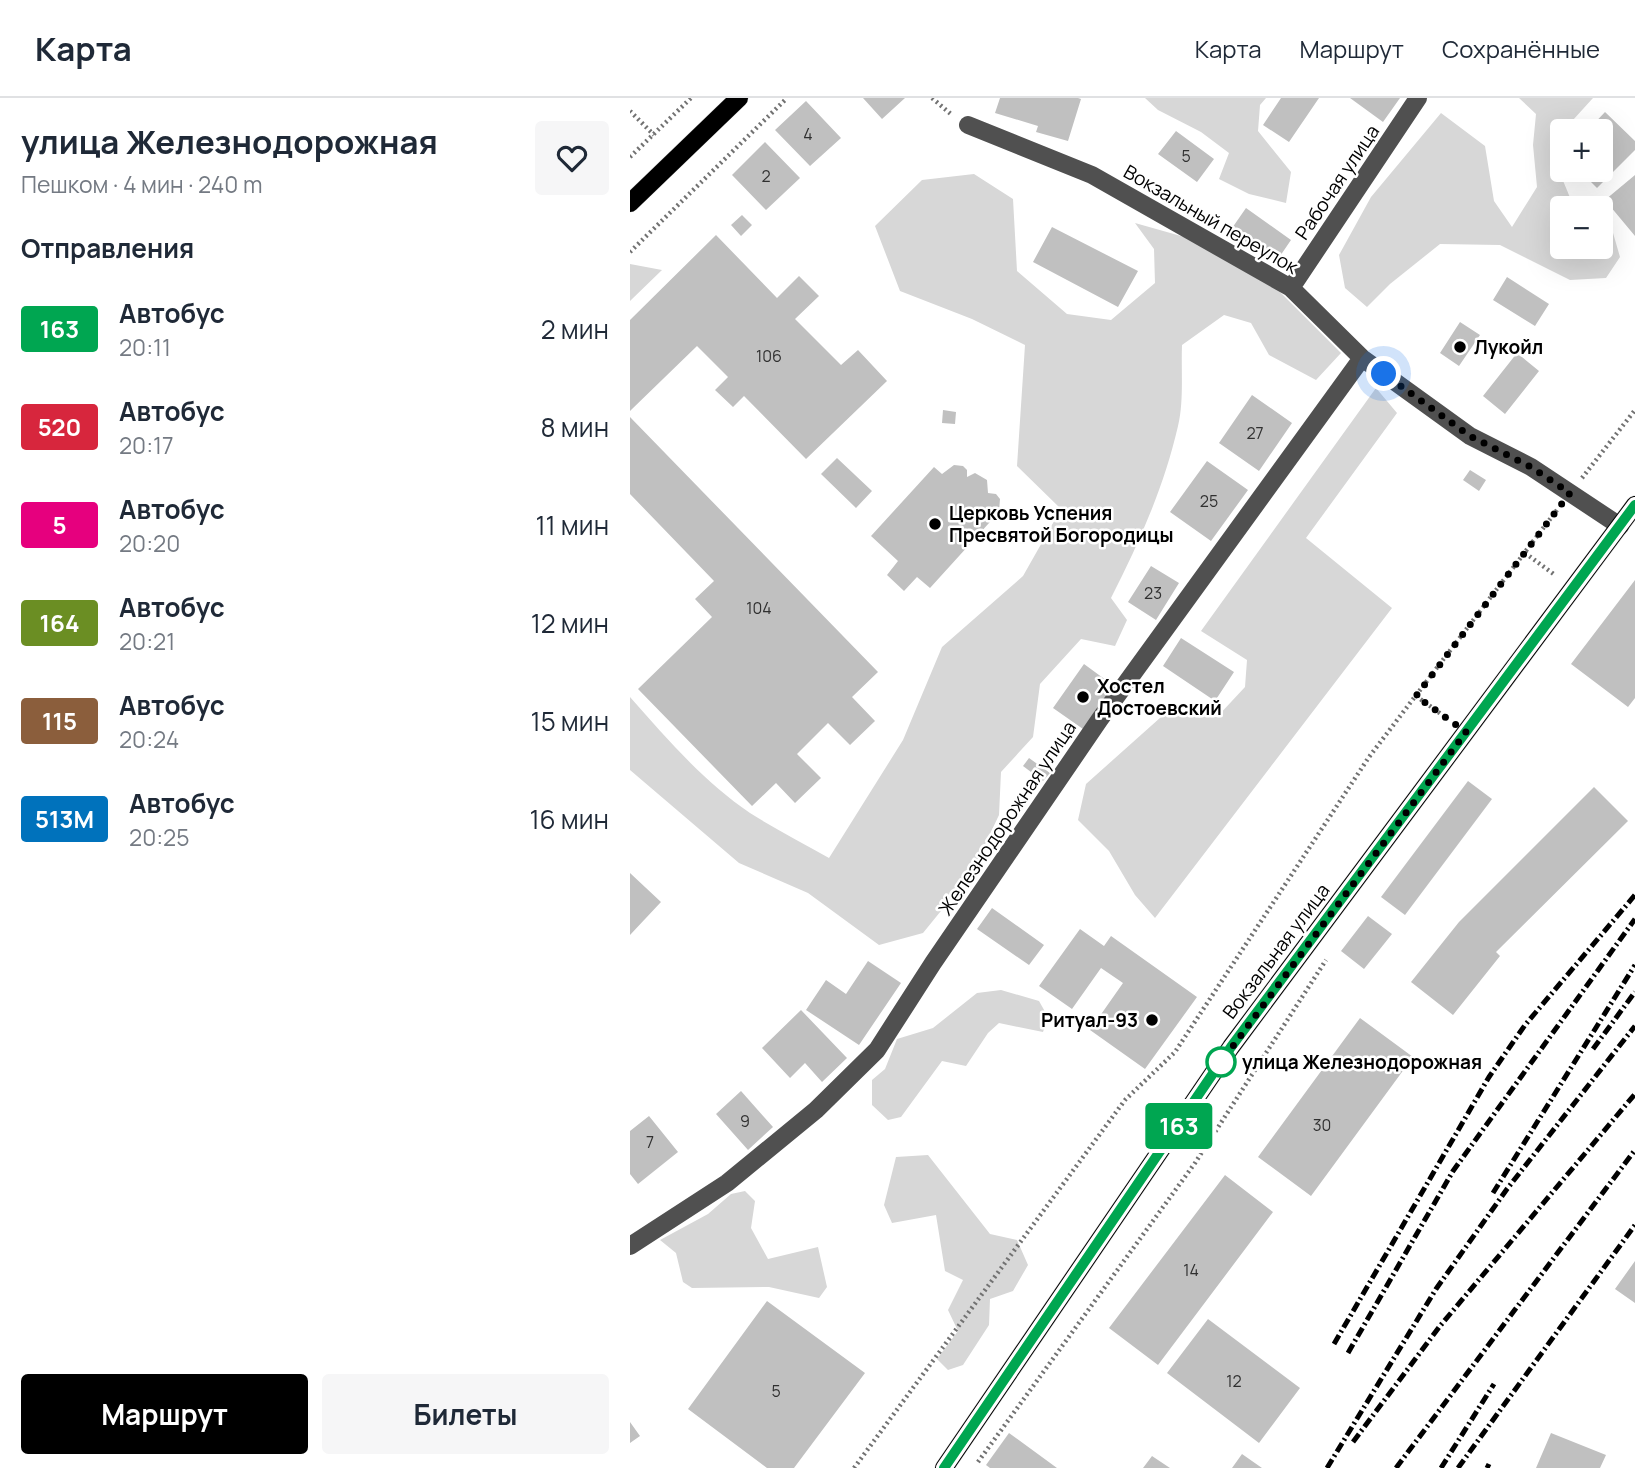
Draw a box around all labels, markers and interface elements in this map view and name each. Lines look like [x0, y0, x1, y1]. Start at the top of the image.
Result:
text: Карта [35, 26, 132, 71]
text: Карта [1195, 32, 1262, 65]
text: Маршрут [1300, 32, 1404, 65]
text: Сохранённые [1442, 32, 1600, 65]
text: улица Железнодорожная [21, 119, 438, 164]
map controls [1550, 119, 1613, 259]
button: + [1550, 119, 1613, 182]
street label: Рабочая улица [1289, 120, 1385, 244]
button: heart [535, 121, 609, 195]
house number: 4 [803, 123, 813, 145]
house number: 5 [1181, 145, 1191, 167]
street label: Вокзальный переулок [1119, 158, 1303, 280]
house number: 2 [761, 165, 771, 187]
text: Пешком · 4 мин · 240 m [21, 168, 262, 200]
button: − [1550, 196, 1613, 259]
text: Отправления [21, 230, 194, 266]
text: Автобус [119, 295, 225, 331]
text: 2 мин [541, 311, 609, 347]
text: 163 [40, 312, 79, 345]
text: 20:11 [119, 331, 171, 363]
place label: Лукойл [1474, 334, 1543, 360]
marker: Лукойл [1452, 339, 1468, 355]
house number: 106 [756, 345, 782, 367]
your location [1366, 356, 1401, 391]
text: Автобус [119, 393, 225, 429]
text: 8 мин [541, 409, 609, 445]
text: 520 [38, 410, 81, 443]
house number: 27 [1246, 422, 1264, 444]
text: 20:17 [119, 429, 174, 461]
house number: 25 [1200, 490, 1218, 512]
text: Автобус [119, 491, 225, 527]
place label: Церковь Успения Пресвятой Богородицы [949, 500, 1174, 548]
text: 11 мин [535, 507, 609, 543]
text: 5 [52, 508, 67, 541]
marker: Церковь Успения Пресвятой Богородицы [927, 516, 943, 532]
text: 20:20 [119, 527, 180, 559]
house number: 23 [1144, 582, 1162, 604]
text: Автобус [119, 589, 225, 625]
house number: 104 [746, 597, 772, 619]
text: 12 мин [531, 605, 609, 641]
text: 164 [39, 606, 80, 639]
text: 20:21 [119, 625, 175, 657]
place label: Хостел Достоевский [1097, 673, 1222, 721]
text: Автобус [119, 687, 225, 723]
marker: Хостел Достоевский [1075, 689, 1091, 705]
text: 15 мин [531, 703, 609, 739]
text: 115 [42, 704, 77, 737]
street label: Железнодорожная улица [932, 716, 1082, 920]
text: 20:24 [119, 723, 179, 755]
text: Автобус [129, 785, 235, 821]
text: 16 мин [529, 801, 609, 837]
text: 513М [35, 802, 94, 835]
text: 20:25 [129, 821, 189, 853]
street label: Вокзальная улица [1217, 878, 1335, 1024]
place label: Ритуал-93 [1041, 1007, 1138, 1033]
marker: Ритуал-93 [1144, 1012, 1160, 1028]
marker: улица Железнодорожная [1206, 1047, 1236, 1077]
place label: улица Железнодорожная [1242, 1049, 1482, 1075]
line badge: 163 [1139, 1103, 1219, 1149]
text: 163 [1159, 1109, 1199, 1142]
house number: 9 [740, 1110, 750, 1132]
house number: 30 [1313, 1114, 1331, 1136]
house number: 7 [646, 1131, 654, 1153]
house number: 14 [1183, 1259, 1199, 1281]
house number: 12 [1226, 1370, 1242, 1392]
button: Маршрут [21, 1374, 308, 1454]
button: Билеты [322, 1374, 609, 1454]
house number: 5 [771, 1380, 781, 1402]

